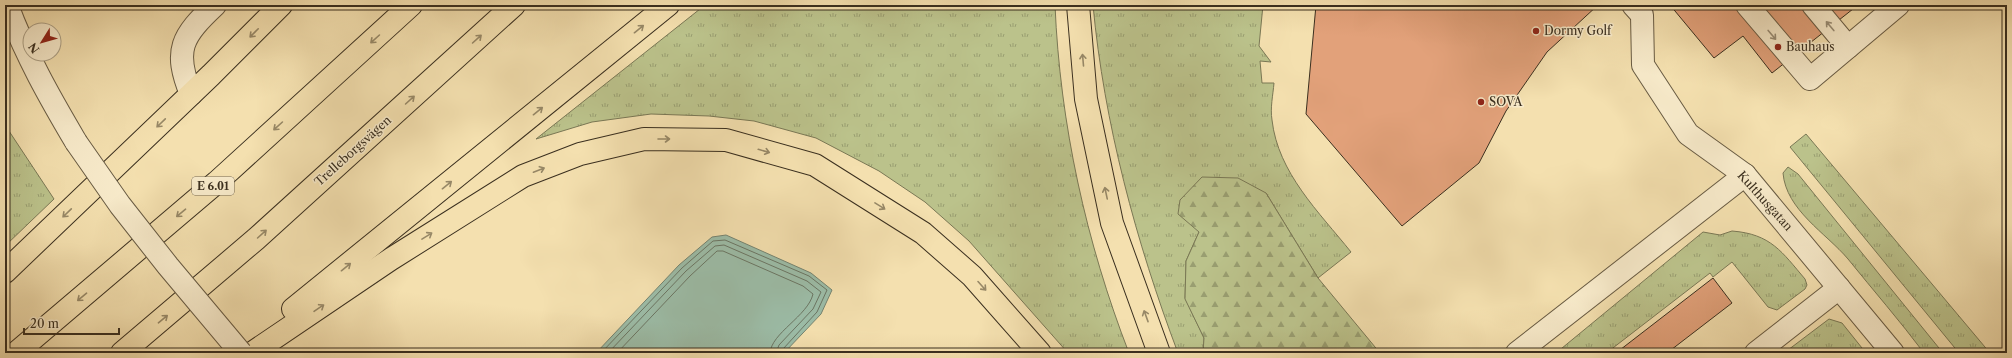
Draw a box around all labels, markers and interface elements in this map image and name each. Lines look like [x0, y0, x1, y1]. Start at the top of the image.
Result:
one-way arrow [1826, 21, 1835, 32]
north arrow [22, 22, 62, 62]
place label: Dormy Golf [1544, 23, 1613, 38]
one-way arrow [633, 24, 644, 33]
marker: Dormy Golf [1531, 26, 1541, 36]
one-way arrow [249, 28, 259, 38]
one-way arrow [1768, 30, 1777, 40]
one-way arrow [369, 34, 380, 43]
one-way arrow [471, 35, 481, 44]
place label: Bauhaus [1786, 39, 1835, 54]
text: N [25, 40, 42, 56]
marker: Bauhaus [1773, 42, 1783, 52]
one-way arrow [1079, 54, 1086, 67]
place label: SOVA [1489, 94, 1523, 109]
one-way arrow [404, 95, 415, 104]
marker: SOVA [1476, 97, 1486, 107]
one-way arrow [532, 106, 543, 115]
street label: Trelleborgsvägen [311, 112, 394, 189]
one-way arrow [156, 118, 166, 128]
one-way arrow [274, 121, 284, 130]
one-way arrow [657, 135, 670, 143]
one-way arrow [757, 148, 770, 155]
one-way arrow [532, 166, 545, 173]
street label: Kulthusgatan [1735, 168, 1796, 234]
road number: E 6.01 [192, 177, 234, 195]
one-way arrow [441, 180, 452, 189]
one-way arrow [1101, 187, 1109, 200]
one-way arrow [874, 203, 886, 211]
one-way arrow [62, 208, 72, 217]
one-way arrow [176, 208, 187, 217]
one-way arrow [256, 230, 267, 239]
one-way arrow [421, 232, 432, 240]
one-way arrow [340, 262, 351, 271]
one-way arrow [977, 281, 986, 292]
one-way arrow [77, 292, 88, 301]
one-way arrow [313, 303, 325, 311]
scale bar [24, 310, 119, 336]
one-way arrow [1142, 310, 1149, 323]
one-way arrow [157, 314, 168, 323]
text: 20 m [30, 316, 59, 331]

